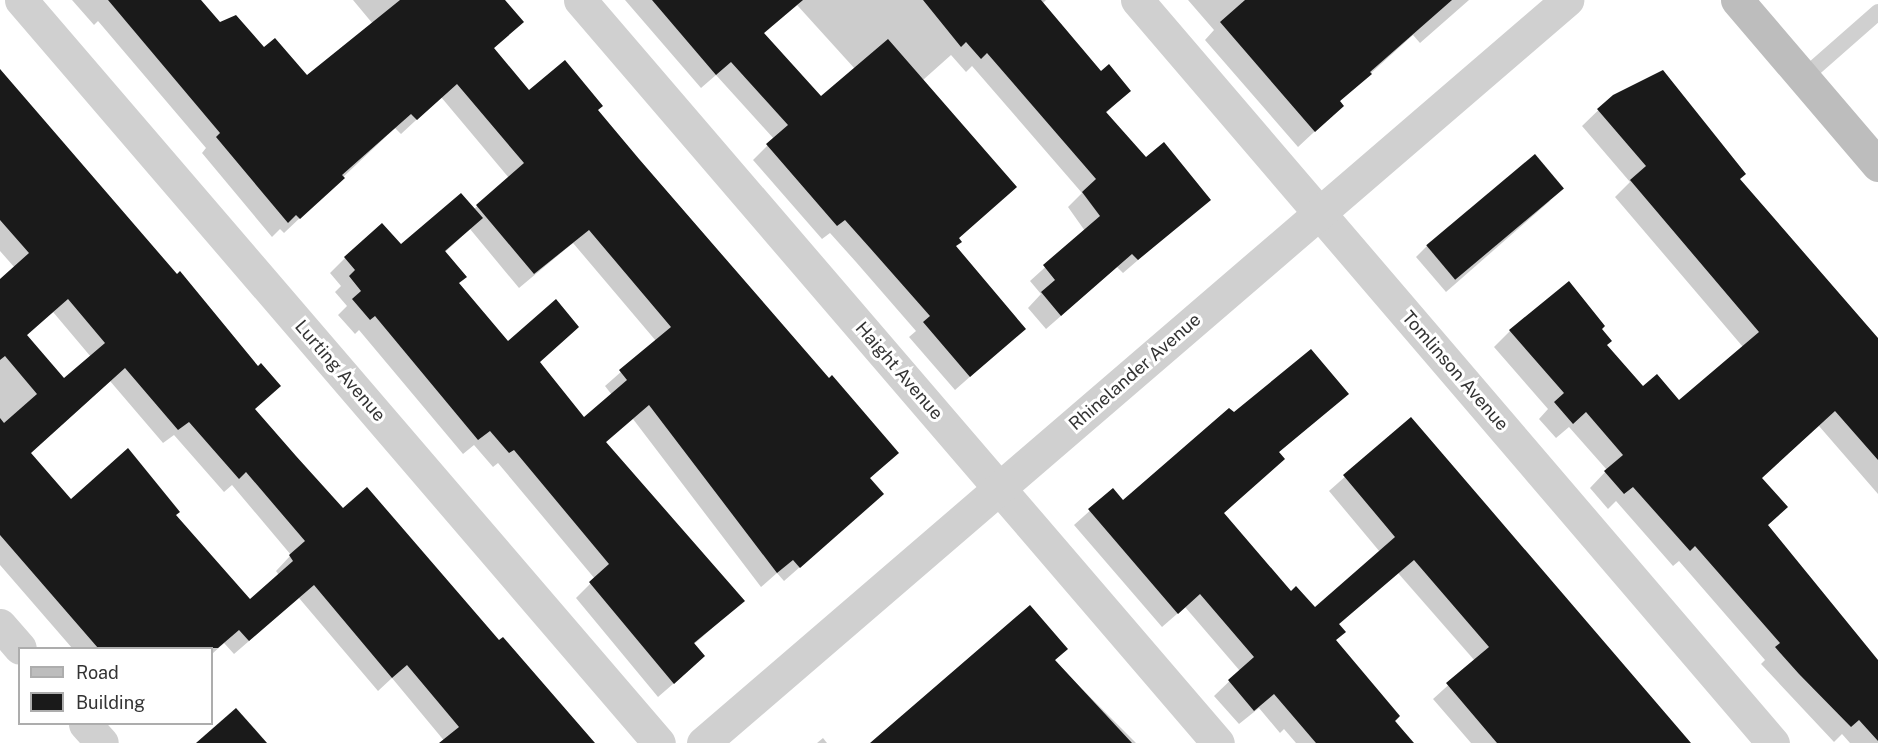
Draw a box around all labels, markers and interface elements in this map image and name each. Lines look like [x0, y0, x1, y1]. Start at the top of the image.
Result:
street label: Tomlinson Avenue [1397, 307, 1513, 435]
street label: Rhinelander Avenue [1065, 309, 1205, 435]
street label: Lurting Avenue [290, 316, 390, 426]
street label: Haight Avenue [851, 318, 947, 424]
legend [18, 647, 213, 725]
text: Road [76, 662, 119, 683]
text: Building [76, 692, 145, 713]

